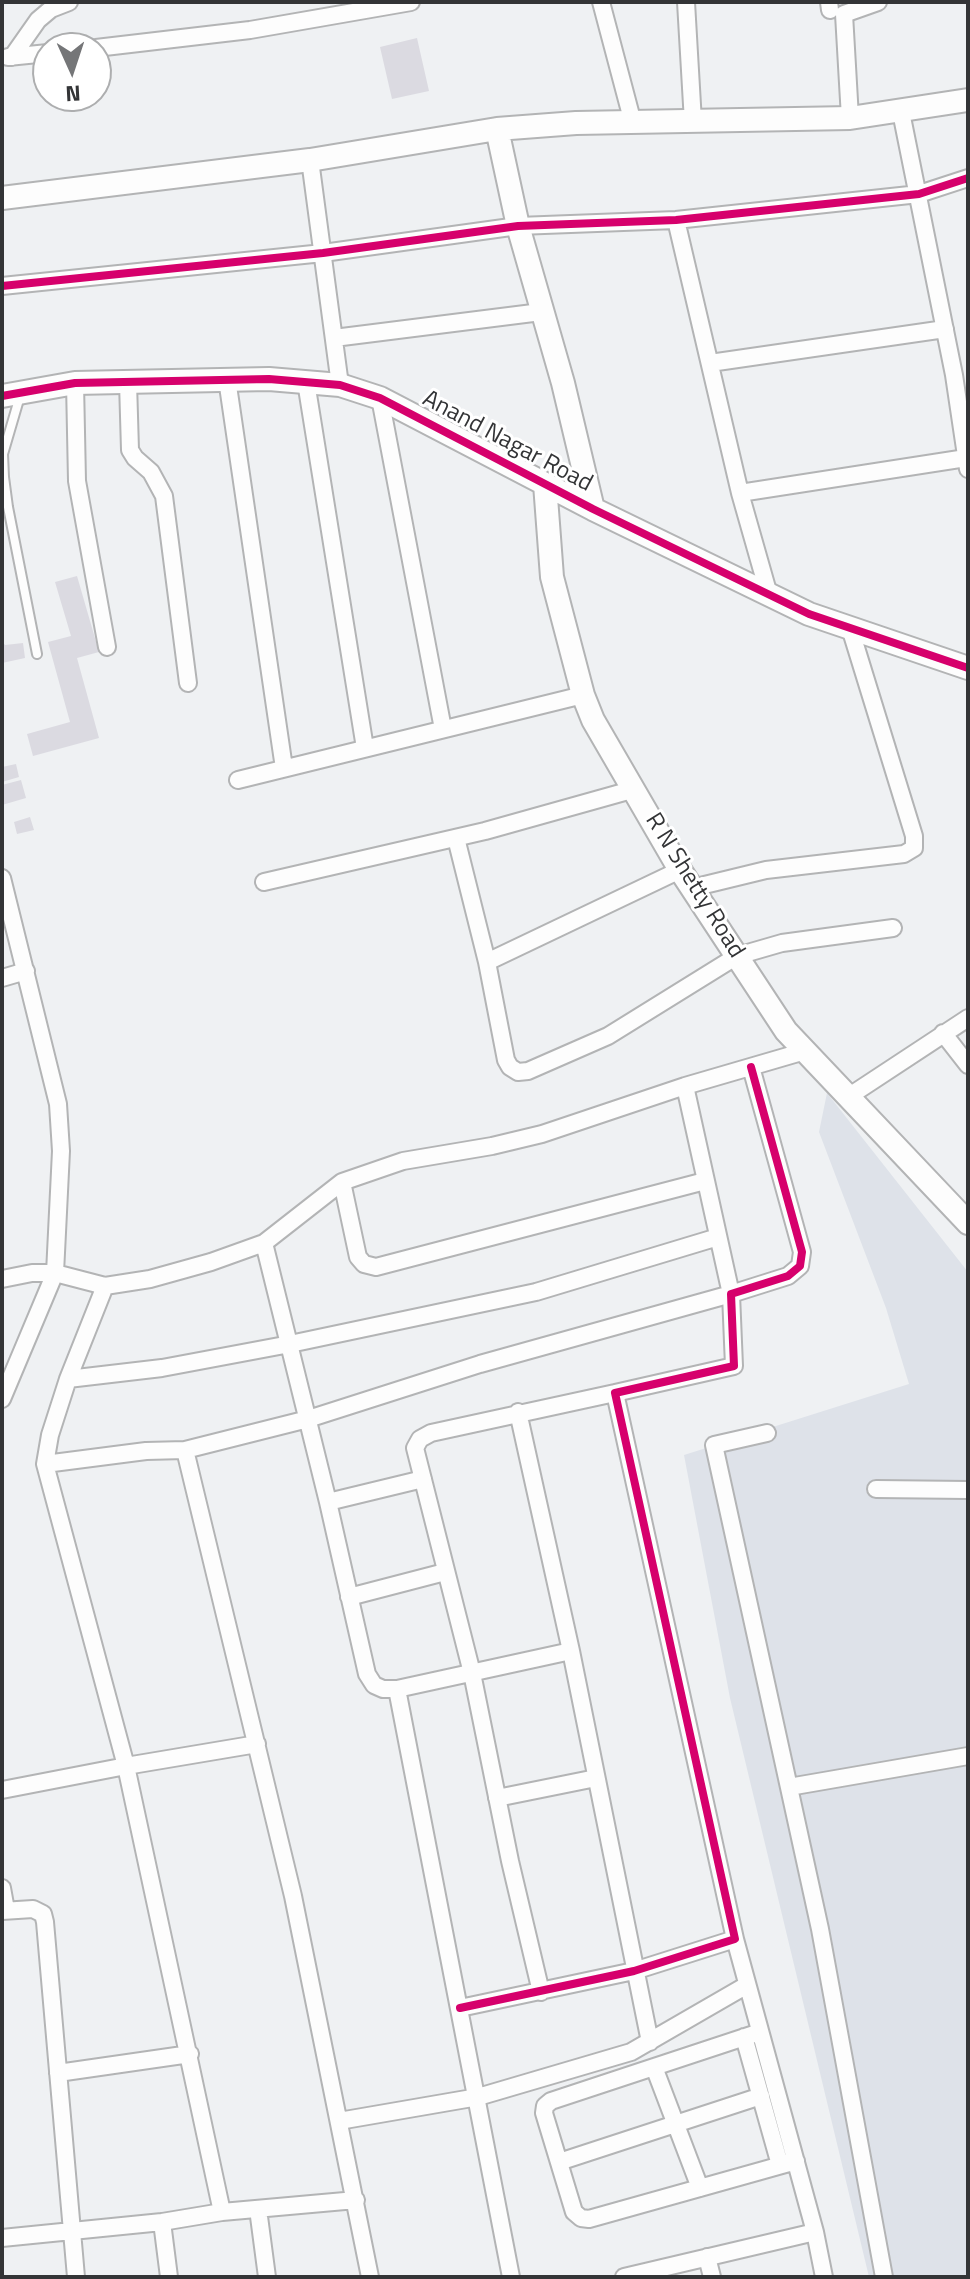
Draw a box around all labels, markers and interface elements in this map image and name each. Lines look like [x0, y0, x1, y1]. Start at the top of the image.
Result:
north arrow [32, 32, 112, 112]
text: N [65, 77, 82, 111]
street label: Anand Nagar Road [417, 385, 597, 499]
street label: R N Shetty Road [638, 808, 750, 964]

